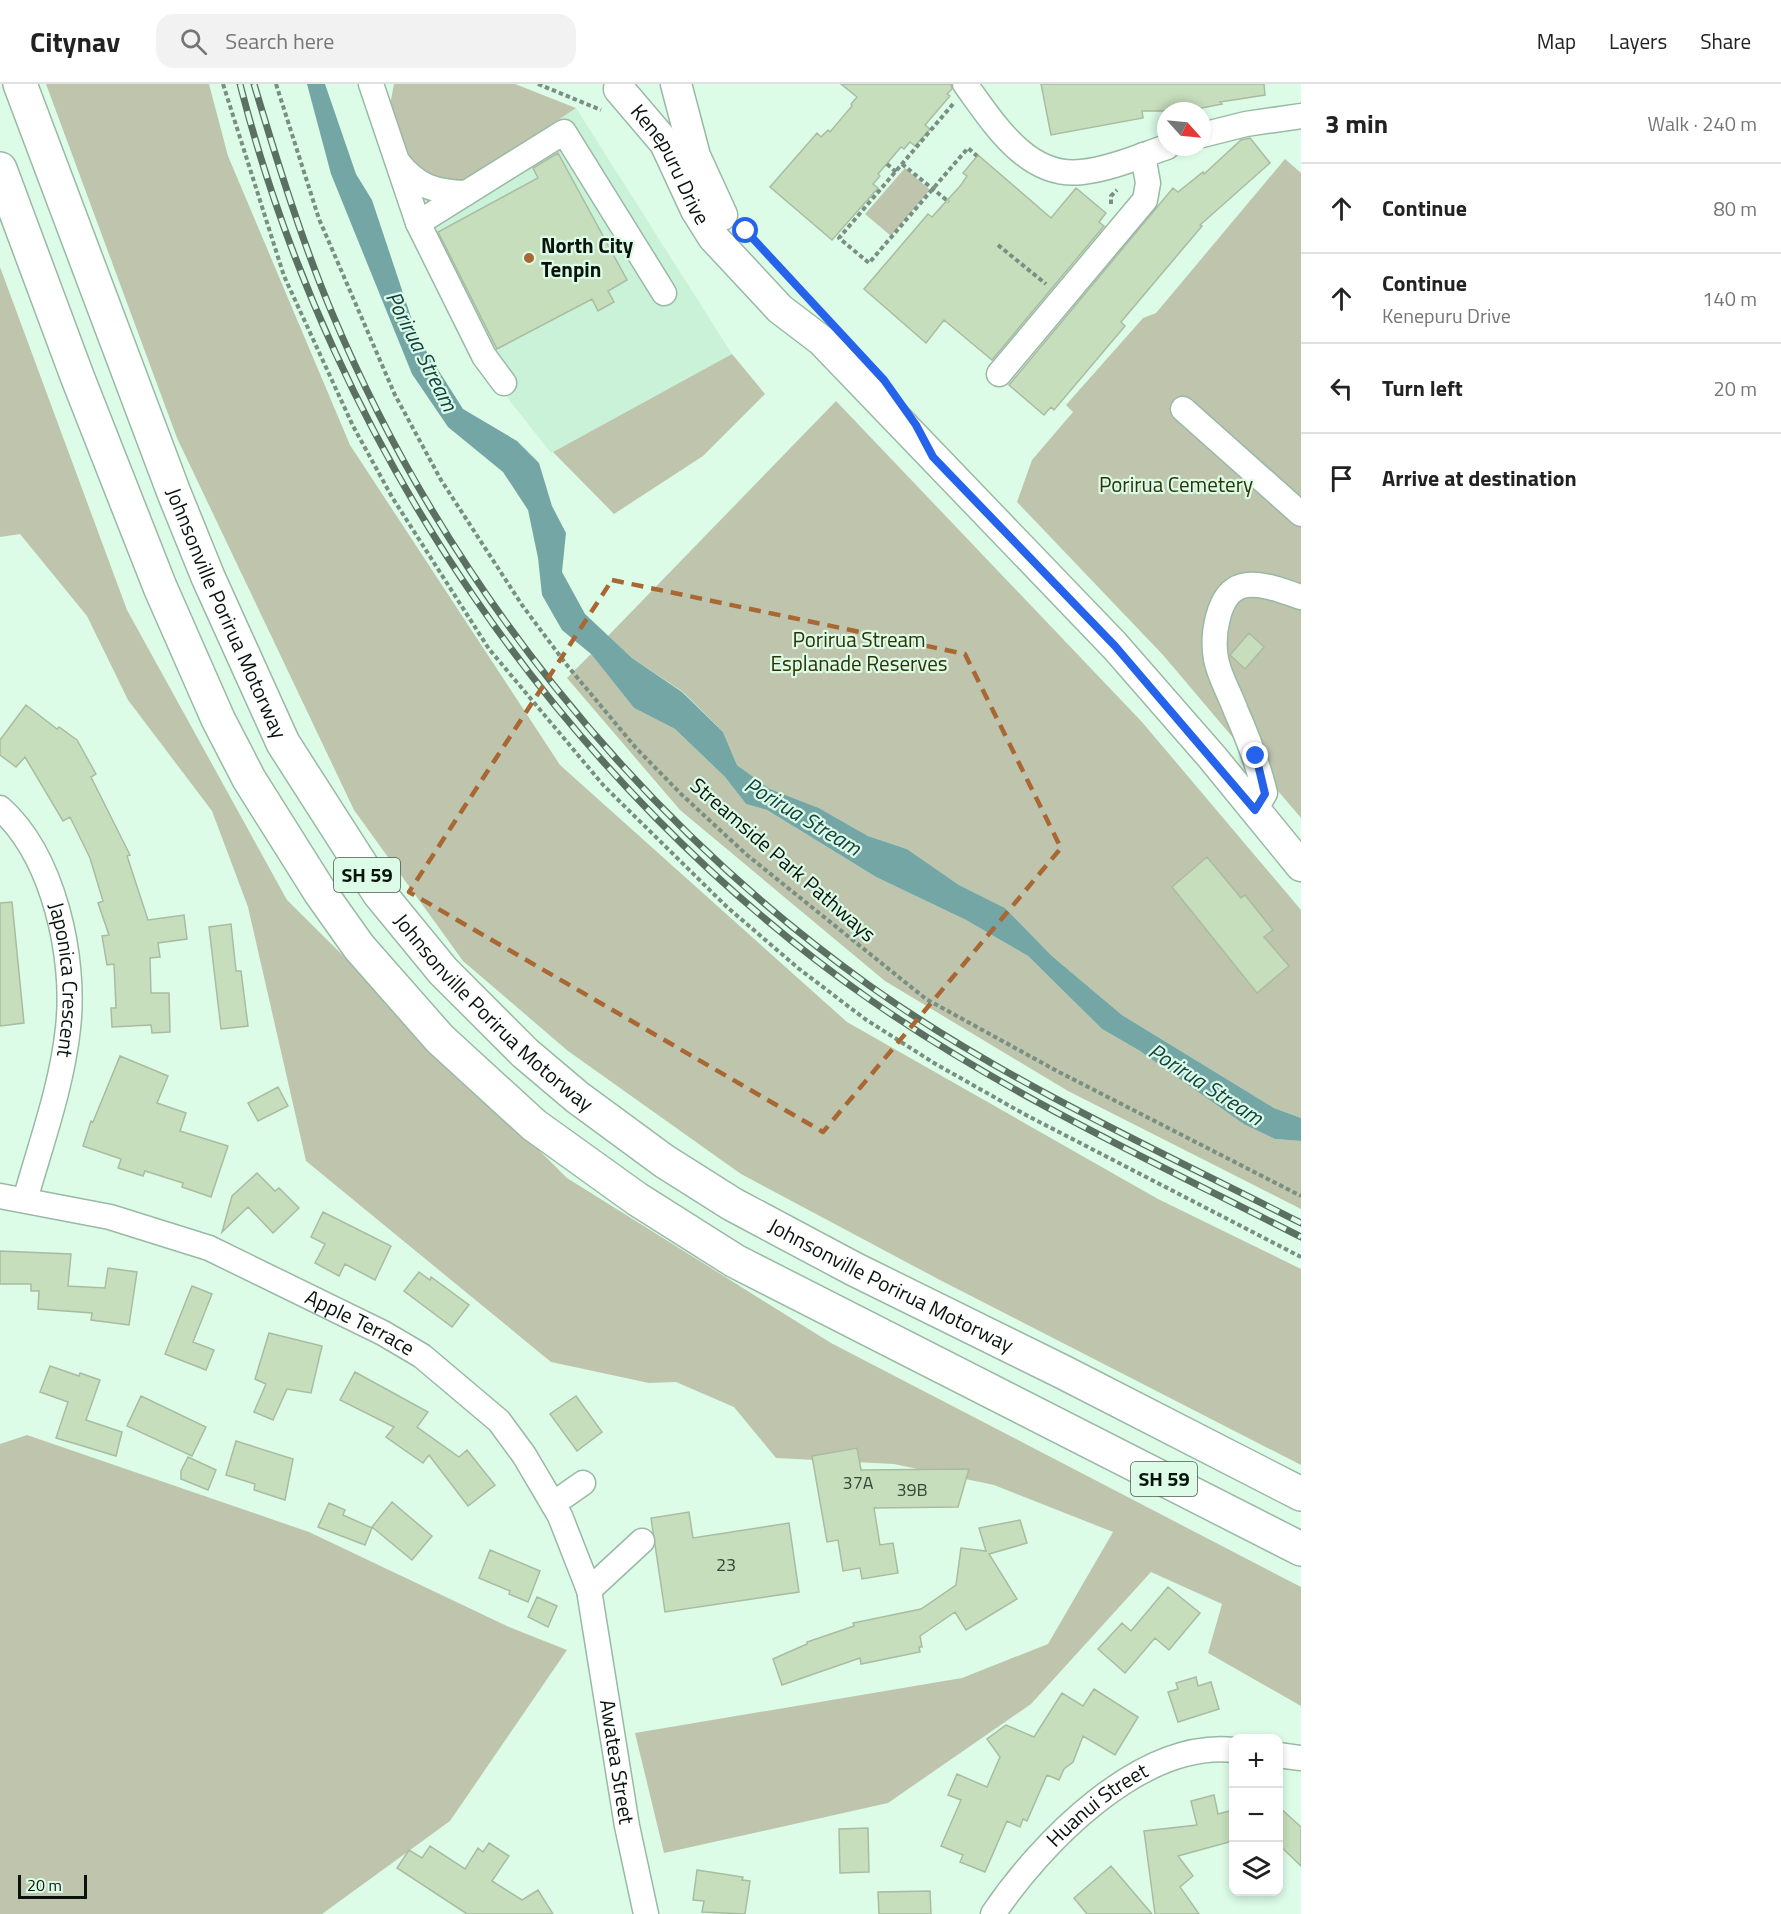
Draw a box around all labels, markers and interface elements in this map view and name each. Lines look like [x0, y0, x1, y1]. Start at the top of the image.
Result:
search box [156, 14, 576, 68]
text: Citynav [30, 20, 120, 63]
text: Search here [225, 24, 334, 58]
icon: search [177, 25, 210, 58]
text: Map [1537, 25, 1576, 57]
text: Layers [1609, 25, 1667, 57]
text: Share [1700, 25, 1751, 57]
street label: Kenepuru Drive [623, 96, 718, 231]
north arrow [1157, 102, 1211, 156]
text: 3 min [1325, 104, 1388, 143]
text: Walk · 240 m [1648, 108, 1757, 139]
text: Continue [1382, 191, 1467, 225]
icon: ahead [1325, 192, 1358, 225]
text: 80 m [1713, 193, 1757, 224]
route start [732, 217, 758, 243]
place label: North City Tenpin [541, 229, 634, 285]
marker: North City Tenpin [522, 251, 536, 265]
text: Continue [1382, 266, 1467, 300]
icon: ahead [1325, 282, 1358, 315]
text: 140 m [1702, 283, 1757, 314]
water label: Porirua Stream [377, 285, 467, 418]
text: Kenepuru Drive [1382, 300, 1511, 331]
text: Turn left [1382, 371, 1463, 405]
icon: left [1325, 372, 1358, 405]
text: 20 m [1713, 373, 1757, 404]
text: Arrive at destination [1382, 461, 1577, 495]
icon: arrive [1325, 462, 1358, 495]
park label: Porirua Cemetery [1099, 468, 1253, 500]
street label: Johnsonville Porirua Motorway [158, 483, 296, 743]
park label: Porirua Stream Esplanade Reserves [770, 623, 948, 679]
route end [1242, 742, 1268, 768]
water label: Porirua Stream [738, 768, 869, 865]
street label: Streamside Park Pathways [684, 769, 884, 949]
road number: SH 59 [334, 858, 400, 892]
street label: Japonica Crescent [41, 898, 87, 1061]
street label: Johnsonville Porirua Motorway [387, 906, 601, 1119]
water label: Porirua Stream [1142, 1034, 1271, 1134]
street label: Johnsonville Porirua Motorway [763, 1209, 1019, 1360]
street label: Apple Terrace [300, 1280, 421, 1363]
road number: SH 59 [1131, 1462, 1197, 1496]
house number: 37A [843, 1469, 874, 1496]
house number: 39B [896, 1476, 928, 1503]
house number: 23 [716, 1551, 736, 1578]
street label: Awatea Street [592, 1697, 644, 1827]
map controls [1229, 1734, 1283, 1896]
button: + [1229, 1734, 1283, 1788]
street label: Huanui Street [1038, 1754, 1154, 1854]
button: − [1229, 1788, 1283, 1842]
button: layers [1229, 1842, 1283, 1896]
scale bar [18, 1872, 87, 1900]
text: 20 m [27, 1873, 62, 1897]

